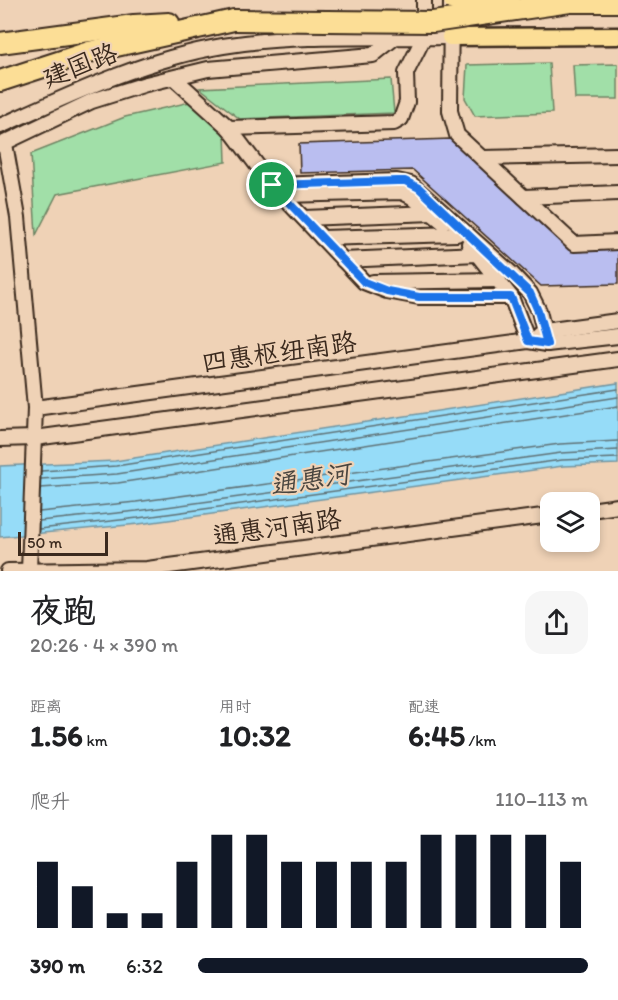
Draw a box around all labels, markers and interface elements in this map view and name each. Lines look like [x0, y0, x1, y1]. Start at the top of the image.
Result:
street label: 建国路 [38, 36, 122, 94]
pin [246, 159, 297, 210]
icon: arrive [255, 168, 288, 201]
street label: 四惠枢纽南路 [200, 325, 358, 379]
water label: 通惠河 [267, 456, 357, 502]
map controls [540, 492, 600, 552]
button: layers [540, 492, 600, 552]
street label: 通惠河南路 [210, 502, 344, 552]
scale bar [18, 529, 108, 556]
text: 50 m [27, 533, 62, 552]
text: 夜跑 [30, 591, 96, 630]
button: share [525, 591, 588, 654]
text: 20:26 · 4 × 390 m [30, 633, 178, 657]
text: 距离 [30, 697, 62, 716]
text: 用时 [219, 697, 251, 716]
text: 配速 [408, 697, 440, 716]
text: 1.56 [30, 717, 83, 754]
text: 10:32 [219, 717, 291, 754]
text: 6:45 [408, 717, 465, 754]
text: km [83, 731, 108, 750]
text: /km [465, 731, 497, 750]
text: 110–113 m [495, 787, 588, 811]
text: 爬升 [30, 789, 70, 813]
text: 390 m [30, 954, 85, 978]
text: 6:32 [126, 954, 163, 978]

